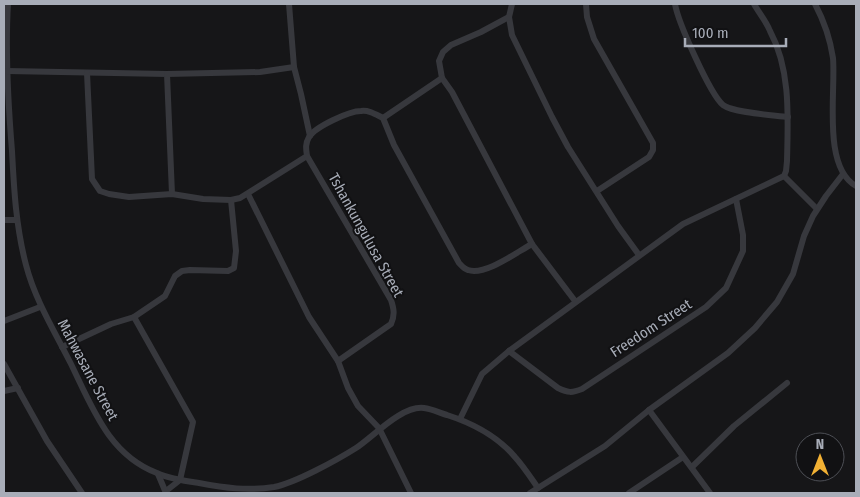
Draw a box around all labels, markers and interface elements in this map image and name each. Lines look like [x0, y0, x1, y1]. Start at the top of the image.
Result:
scale bar [685, 15, 786, 47]
text: 100 m [692, 24, 729, 42]
street label: Tshankungulusa Street [324, 170, 408, 300]
street label: Freedom Street [607, 295, 695, 361]
street label: Mahwasane Street [54, 316, 122, 424]
north arrow [795, 432, 845, 482]
text: N [816, 436, 824, 453]

